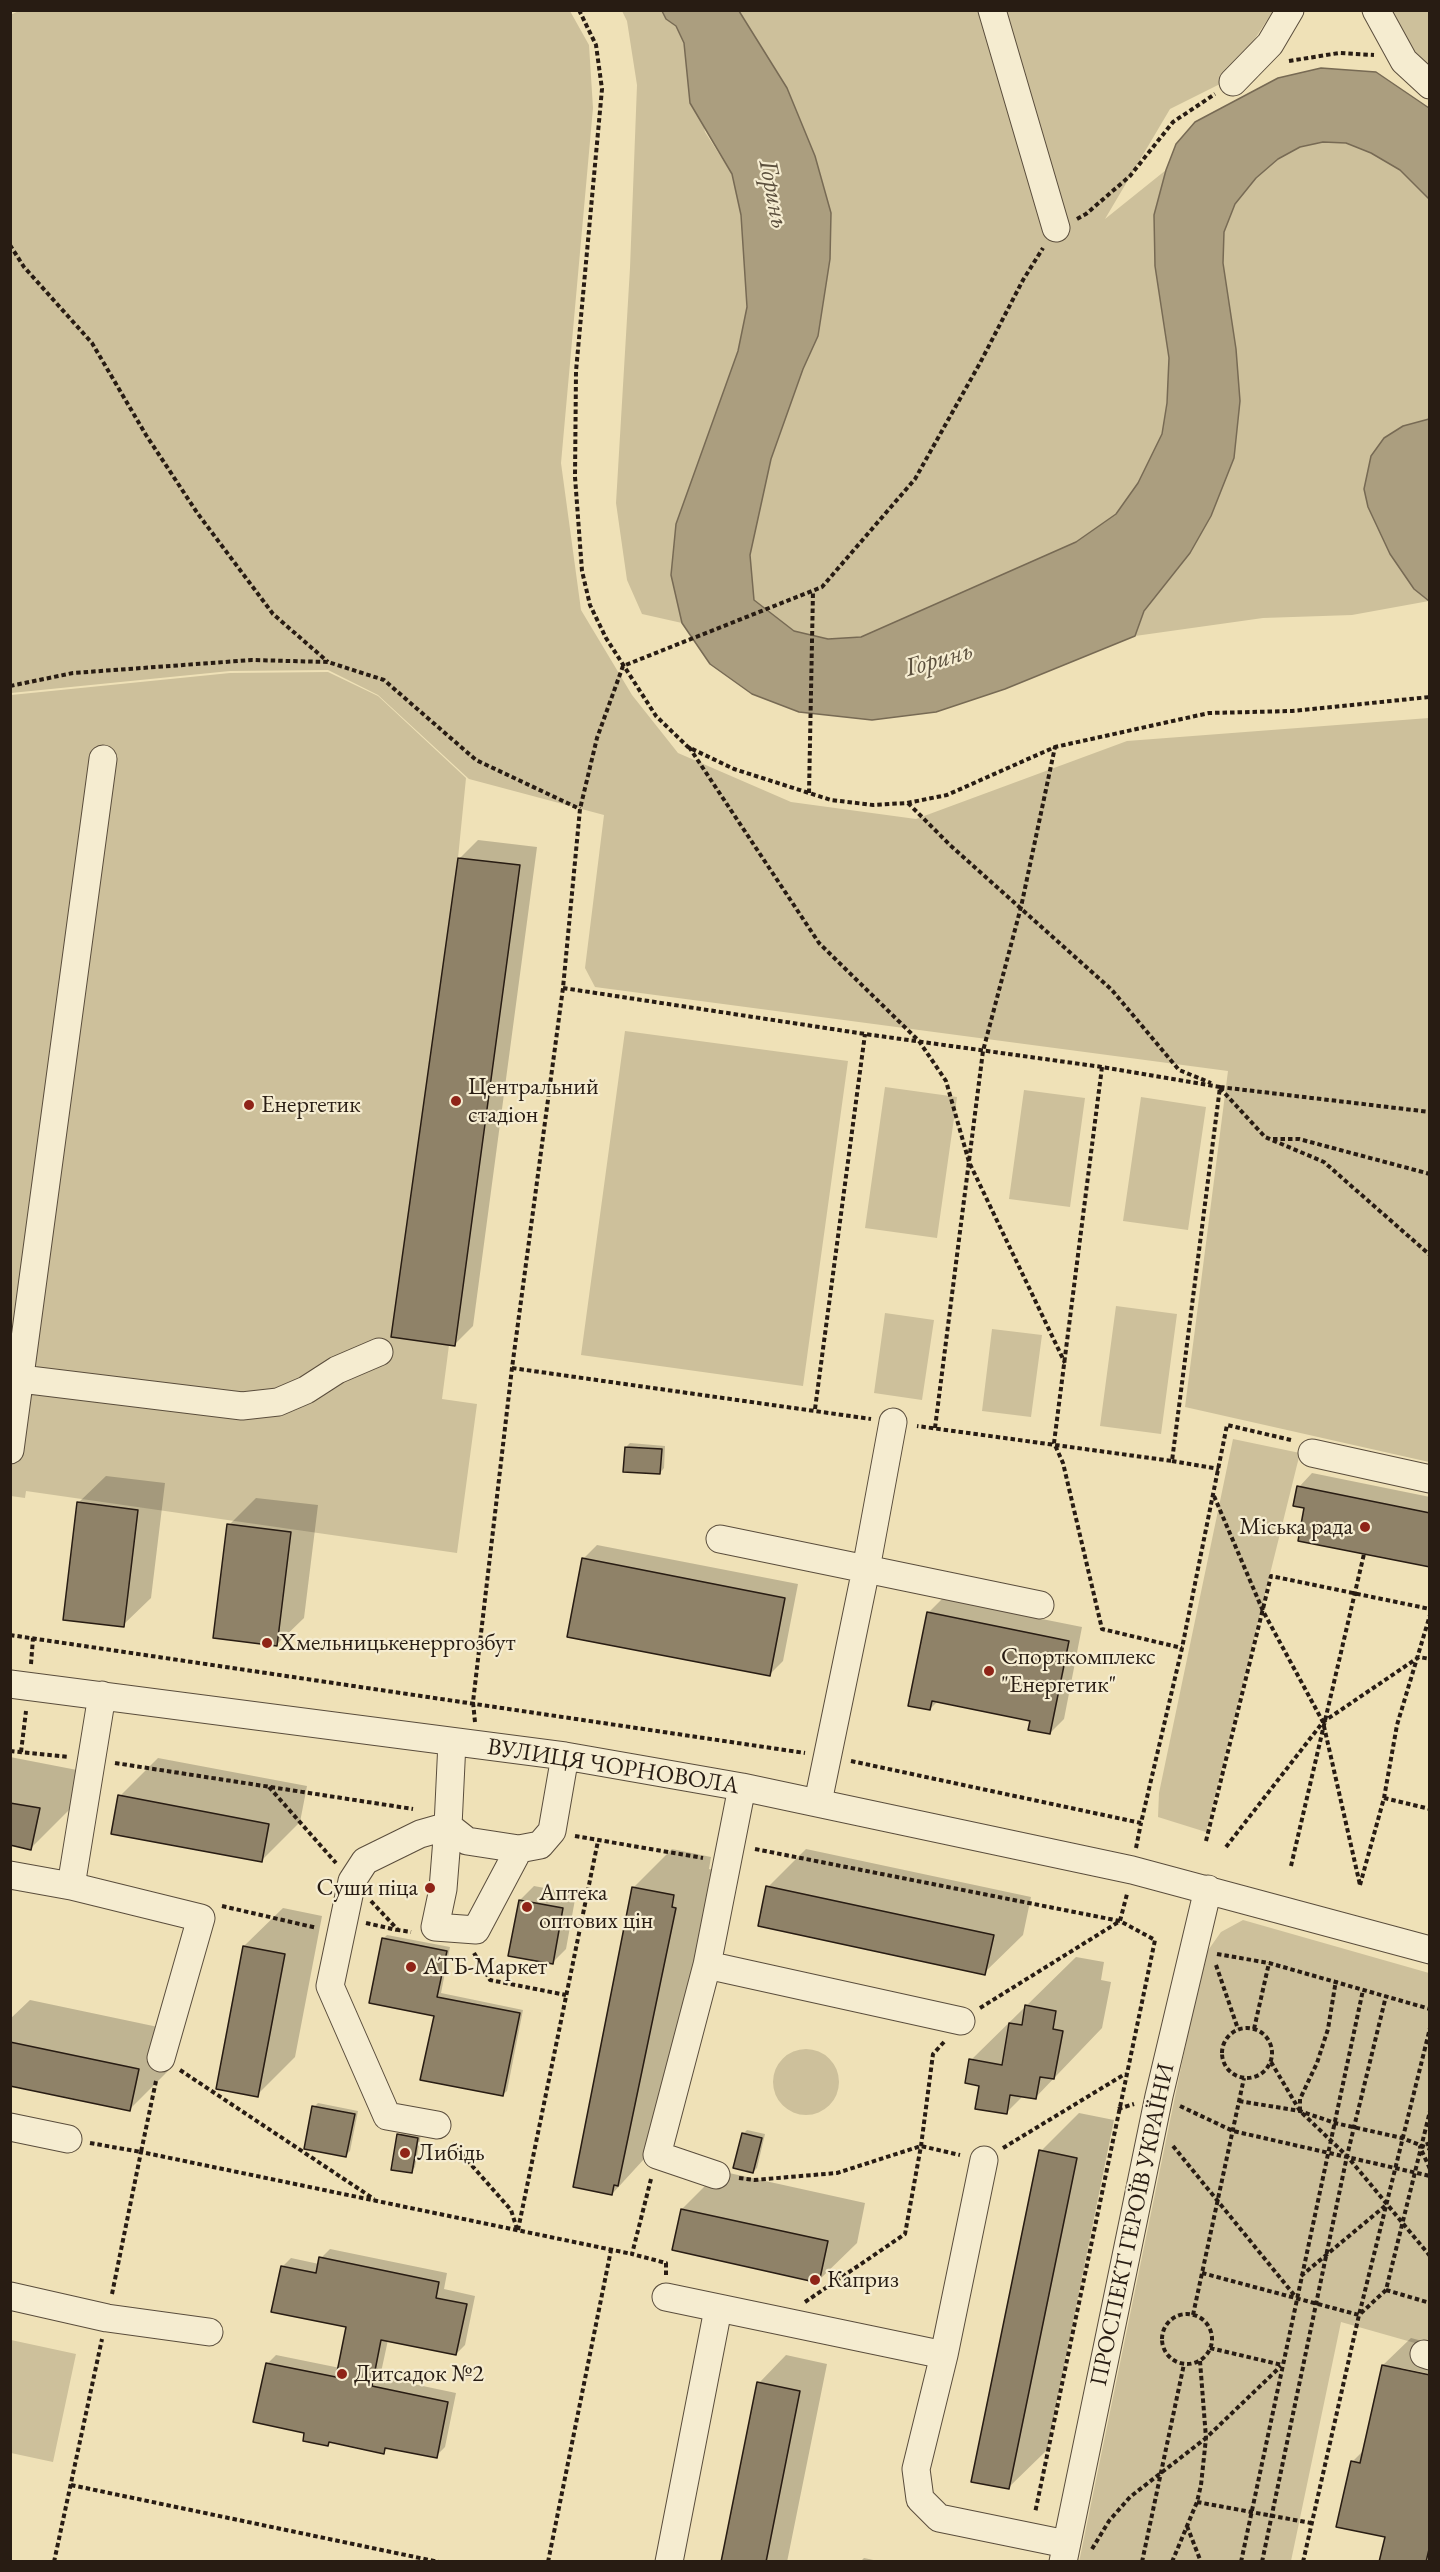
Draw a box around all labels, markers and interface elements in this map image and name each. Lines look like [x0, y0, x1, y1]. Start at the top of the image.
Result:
water label: Горинь [751, 157, 795, 231]
water label: Горинь [901, 635, 977, 685]
place label: Центральний стадіон [468, 1073, 599, 1129]
place label: Енергетик [261, 1091, 361, 1119]
marker: Центральний стадіон [449, 1094, 463, 1108]
marker: Енергетик [242, 1098, 256, 1112]
place label: Міська рада [1239, 1513, 1353, 1541]
marker: Міська рада [1358, 1520, 1372, 1534]
place label: Хмельницькенерргозбут [279, 1629, 515, 1657]
marker: Хмельницькенерргозбут [260, 1636, 274, 1650]
place label: Спорткомплекс "Енергетик" [1001, 1643, 1156, 1699]
marker: Спорткомплекс "Енергетик" [982, 1664, 996, 1678]
street label: ВУЛИЦЯ ЧОРНОВОЛА [485, 1733, 741, 1801]
place label: Суши піца [317, 1874, 418, 1902]
place label: Аптека оптових цін [539, 1879, 653, 1935]
marker: Суши піца [423, 1881, 437, 1895]
marker: Аптека оптових цін [520, 1900, 534, 1914]
place label: АТБ-Маркет [423, 1953, 547, 1981]
marker: АТБ-Маркет [404, 1960, 418, 1974]
street label: ПРОСПЕКТ ГЕРОЇВ УКРАЇНИ [1085, 2061, 1181, 2389]
place label: Либідь [417, 2139, 485, 2167]
marker: Либідь [398, 2146, 412, 2160]
place label: Каприз [827, 2266, 899, 2294]
marker: Каприз [808, 2273, 822, 2287]
place label: Дитсадок №2 [354, 2360, 484, 2388]
marker: Дитсадок №2 [335, 2367, 349, 2381]

